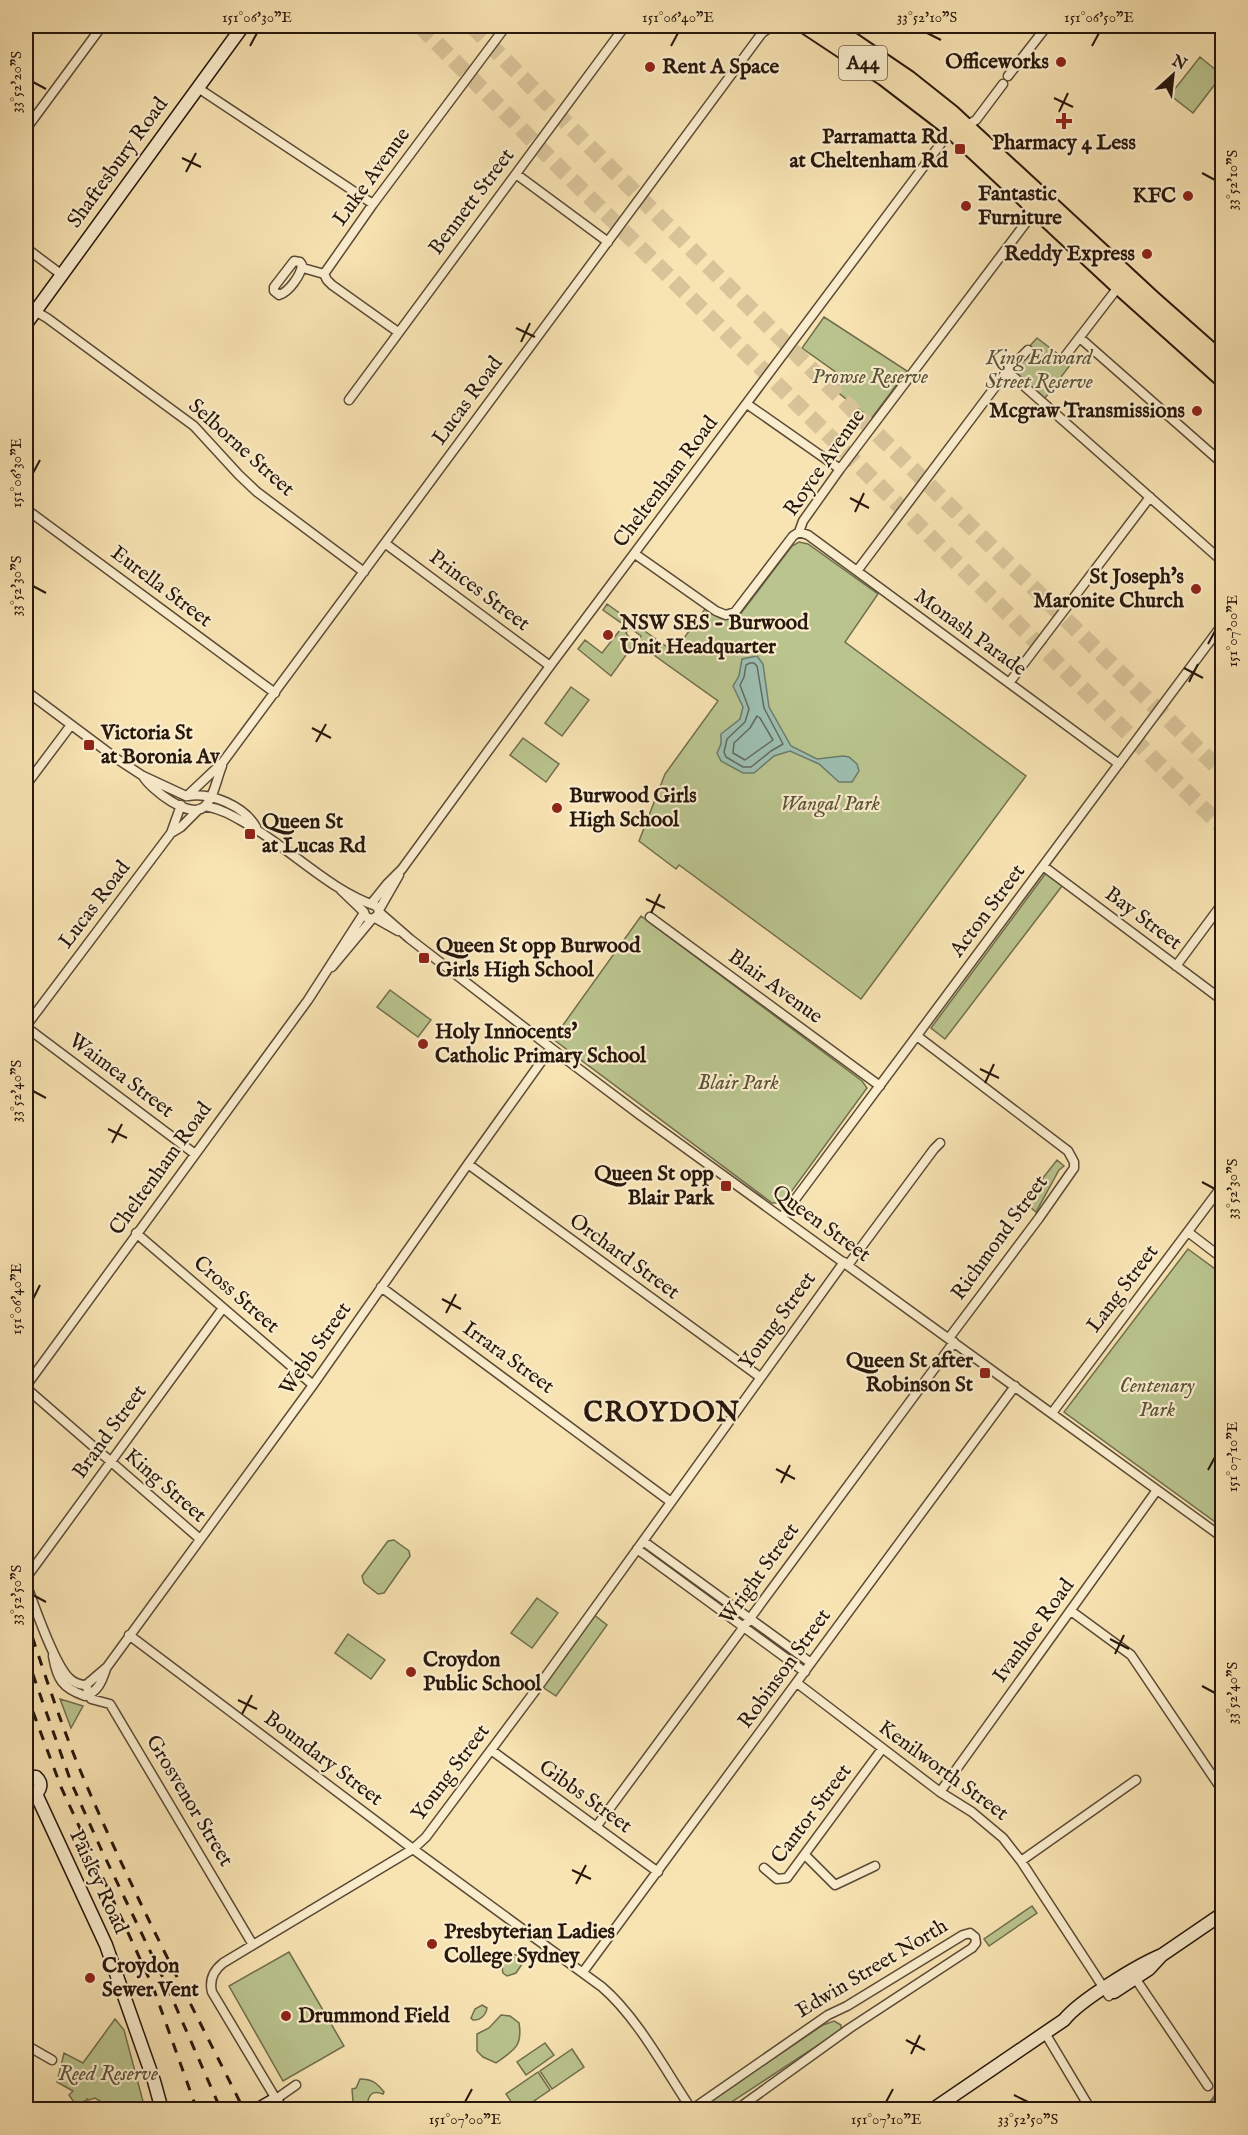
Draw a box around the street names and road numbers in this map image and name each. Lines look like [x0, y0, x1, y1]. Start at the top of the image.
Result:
road number: A44 [839, 46, 887, 80]
street label: Shaftesbury Road [62, 92, 175, 234]
street label: Luke Avenue [327, 122, 417, 232]
street label: Bennett Street [423, 143, 521, 261]
street label: Lucas Road [427, 351, 510, 451]
street label: Selborne Street [182, 393, 300, 503]
street label: Royce Avenue [778, 404, 872, 522]
street label: Cheltenham Road [608, 410, 725, 553]
street label: Eurella Street [105, 540, 217, 634]
street label: Princes Street [423, 544, 535, 638]
street label: Monash Parade [908, 583, 1032, 683]
street label: Lucas Road [53, 855, 137, 954]
street label: Acton Street [944, 859, 1032, 964]
street label: Bay Street [1099, 881, 1187, 957]
street label: Blair Avenue [722, 944, 828, 1031]
street label: Waimea Street [63, 1028, 179, 1124]
street label: Cheltenham Road [104, 1096, 219, 1241]
street label: Richmond Street [946, 1170, 1054, 1306]
street label: Queen Street [766, 1179, 876, 1269]
street label: Orchard Street [563, 1208, 685, 1306]
street label: Lang Street [1081, 1240, 1165, 1338]
street label: Cross Street [187, 1250, 285, 1340]
street label: Young Street [733, 1267, 823, 1375]
street label: Webb Street [274, 1297, 358, 1401]
street label: Irrara Street [457, 1316, 559, 1400]
street label: Brand Street [67, 1380, 153, 1484]
street label: King Street [118, 1443, 212, 1529]
street label: Wright Street [714, 1518, 806, 1630]
street label: Ivanhoe Road [987, 1573, 1081, 1688]
street label: Robinson Street [732, 1604, 838, 1734]
street label: Boundary Street [258, 1705, 388, 1813]
street label: Kenilworth Street [872, 1715, 1014, 1827]
street label: Young Street [406, 1719, 496, 1827]
street label: Grosvenor Street [139, 1730, 239, 1872]
street label: Gibbs Street [533, 1754, 637, 1840]
street label: Cantor Street [766, 1759, 858, 1869]
street label: Paisley Road [62, 1826, 134, 1939]
street label: Edwin Street North [791, 1913, 953, 2025]

